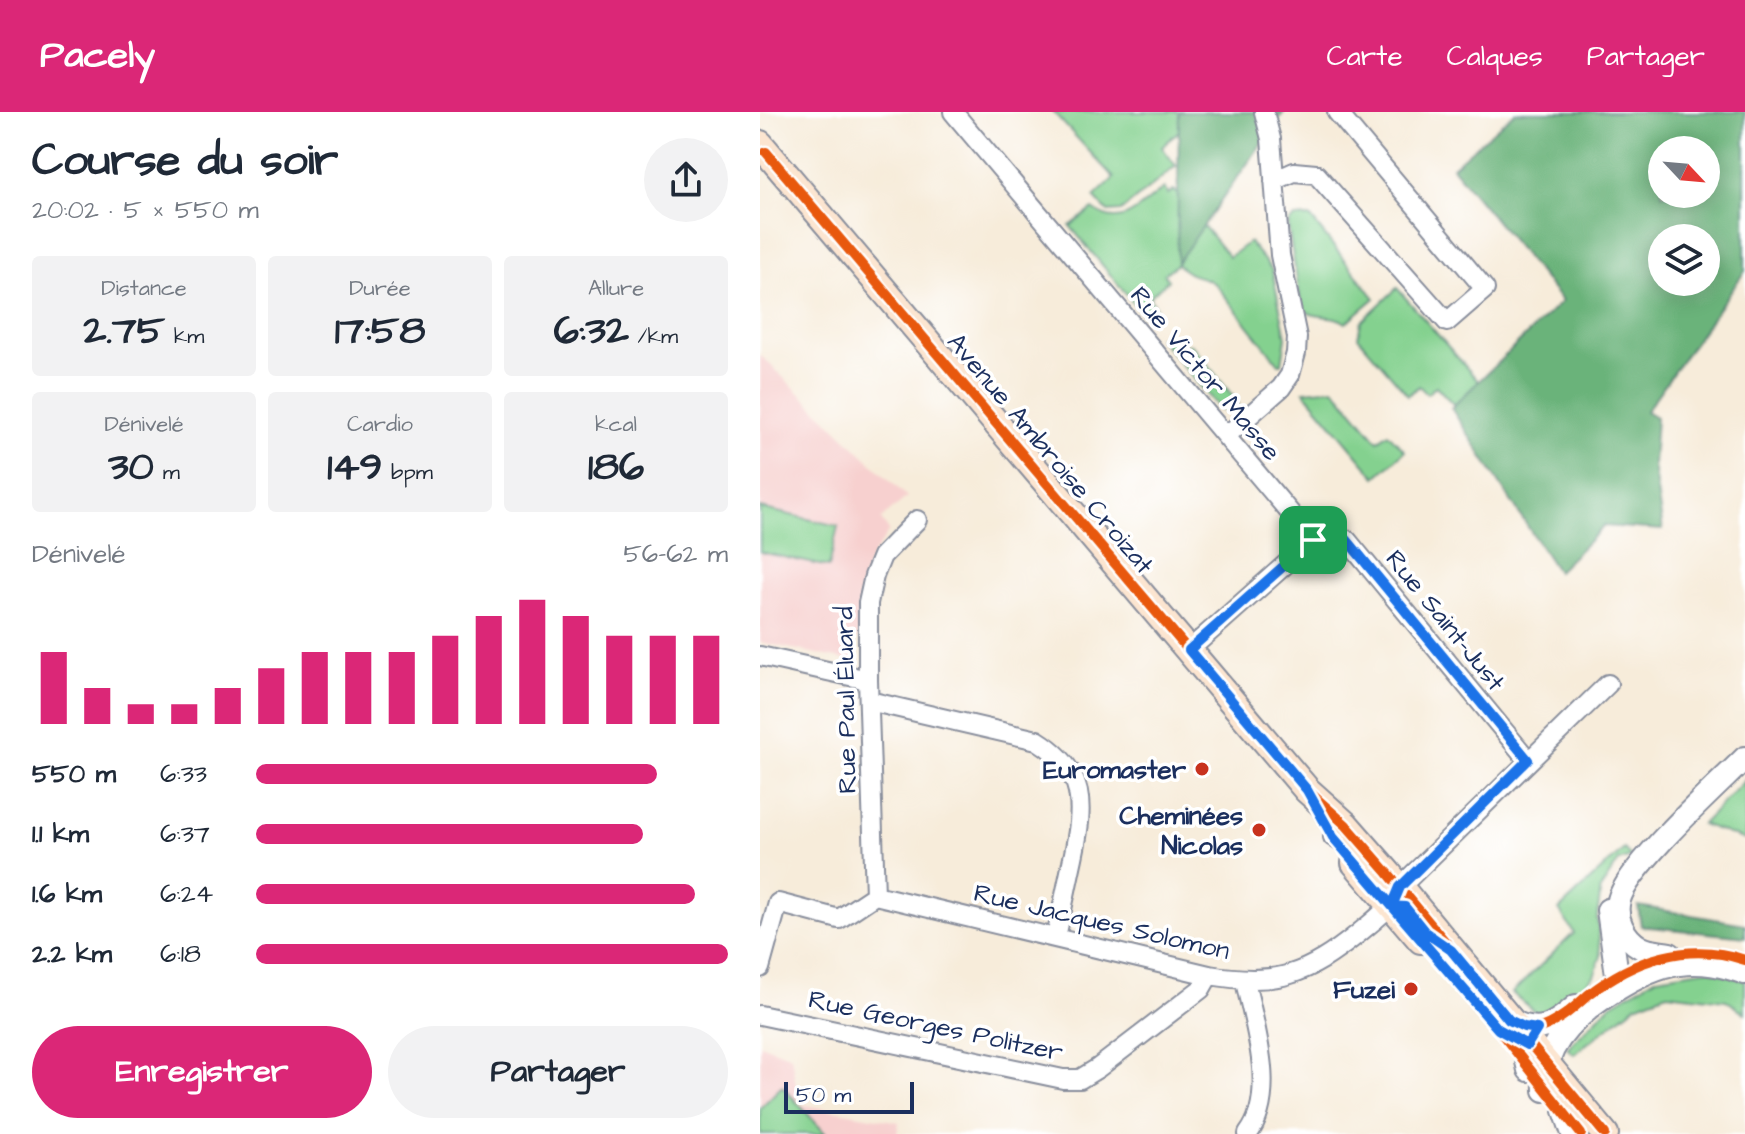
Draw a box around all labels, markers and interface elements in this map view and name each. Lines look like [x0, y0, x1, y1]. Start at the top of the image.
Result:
text: Pacely [40, 30, 155, 82]
text: Carte [1327, 37, 1403, 76]
text: Calques [1447, 37, 1543, 76]
text: Partager [1587, 37, 1705, 76]
text: Course du soir [32, 131, 338, 192]
north arrow [1648, 136, 1720, 208]
map controls [1648, 136, 1720, 296]
button: share [644, 138, 728, 222]
text: 20:02 · 5 × 550 m [32, 192, 259, 228]
button: layers [1648, 224, 1720, 296]
text: Distance [101, 273, 187, 304]
text: Durée [349, 273, 411, 304]
text: Allure [588, 273, 644, 304]
street label: Rue Victor Masse [1121, 279, 1289, 469]
text: 2.75 [84, 304, 165, 359]
text: 17:58 [335, 304, 425, 359]
text: 6:32 [554, 304, 629, 359]
text: km [165, 321, 204, 352]
text: /km [629, 321, 678, 352]
street label: Avenue Ambroise Croizat [939, 325, 1162, 582]
text: Dénivelé [104, 409, 184, 440]
text: Cardio [347, 409, 413, 440]
text: kcal [595, 409, 637, 440]
text: 30 [108, 440, 154, 495]
text: 149 [327, 440, 382, 495]
text: 186 [588, 440, 644, 495]
text: m [154, 457, 180, 488]
text: bpm [382, 457, 433, 488]
pin [1279, 506, 1347, 574]
icon: arrive [1291, 518, 1335, 562]
text: Dénivelé [32, 536, 126, 572]
text: 56–62 m [623, 536, 728, 572]
street label: Rue Saint-Just [1377, 542, 1514, 699]
street label: Rue Paul Éluard [826, 606, 866, 794]
place label: Euromaster [1043, 752, 1187, 788]
text: 550 m [32, 756, 116, 792]
text: 6:33 [160, 756, 207, 792]
marker: Euromaster [1193, 760, 1211, 778]
place label: Cheminées Nicolas [1119, 798, 1243, 864]
text: 1.1 km [32, 816, 89, 852]
text: 6:37 [160, 816, 210, 852]
marker: Cheminées Nicolas [1250, 821, 1268, 839]
street label: Rue Jacques Solomon [970, 875, 1233, 969]
text: 1.6 km [32, 876, 102, 912]
text: 6:24 [160, 876, 213, 912]
text: 2.2 km [32, 936, 112, 972]
text: 6:18 [160, 936, 201, 972]
place label: Fuzei [1333, 972, 1395, 1008]
marker: Fuzei [1402, 980, 1420, 998]
street label: Rue Georges Politzer [805, 981, 1066, 1072]
button: Enregistrer [32, 1026, 372, 1118]
button: Partager [388, 1026, 728, 1118]
scale bar [784, 1078, 914, 1114]
text: 50 m [796, 1080, 851, 1111]

